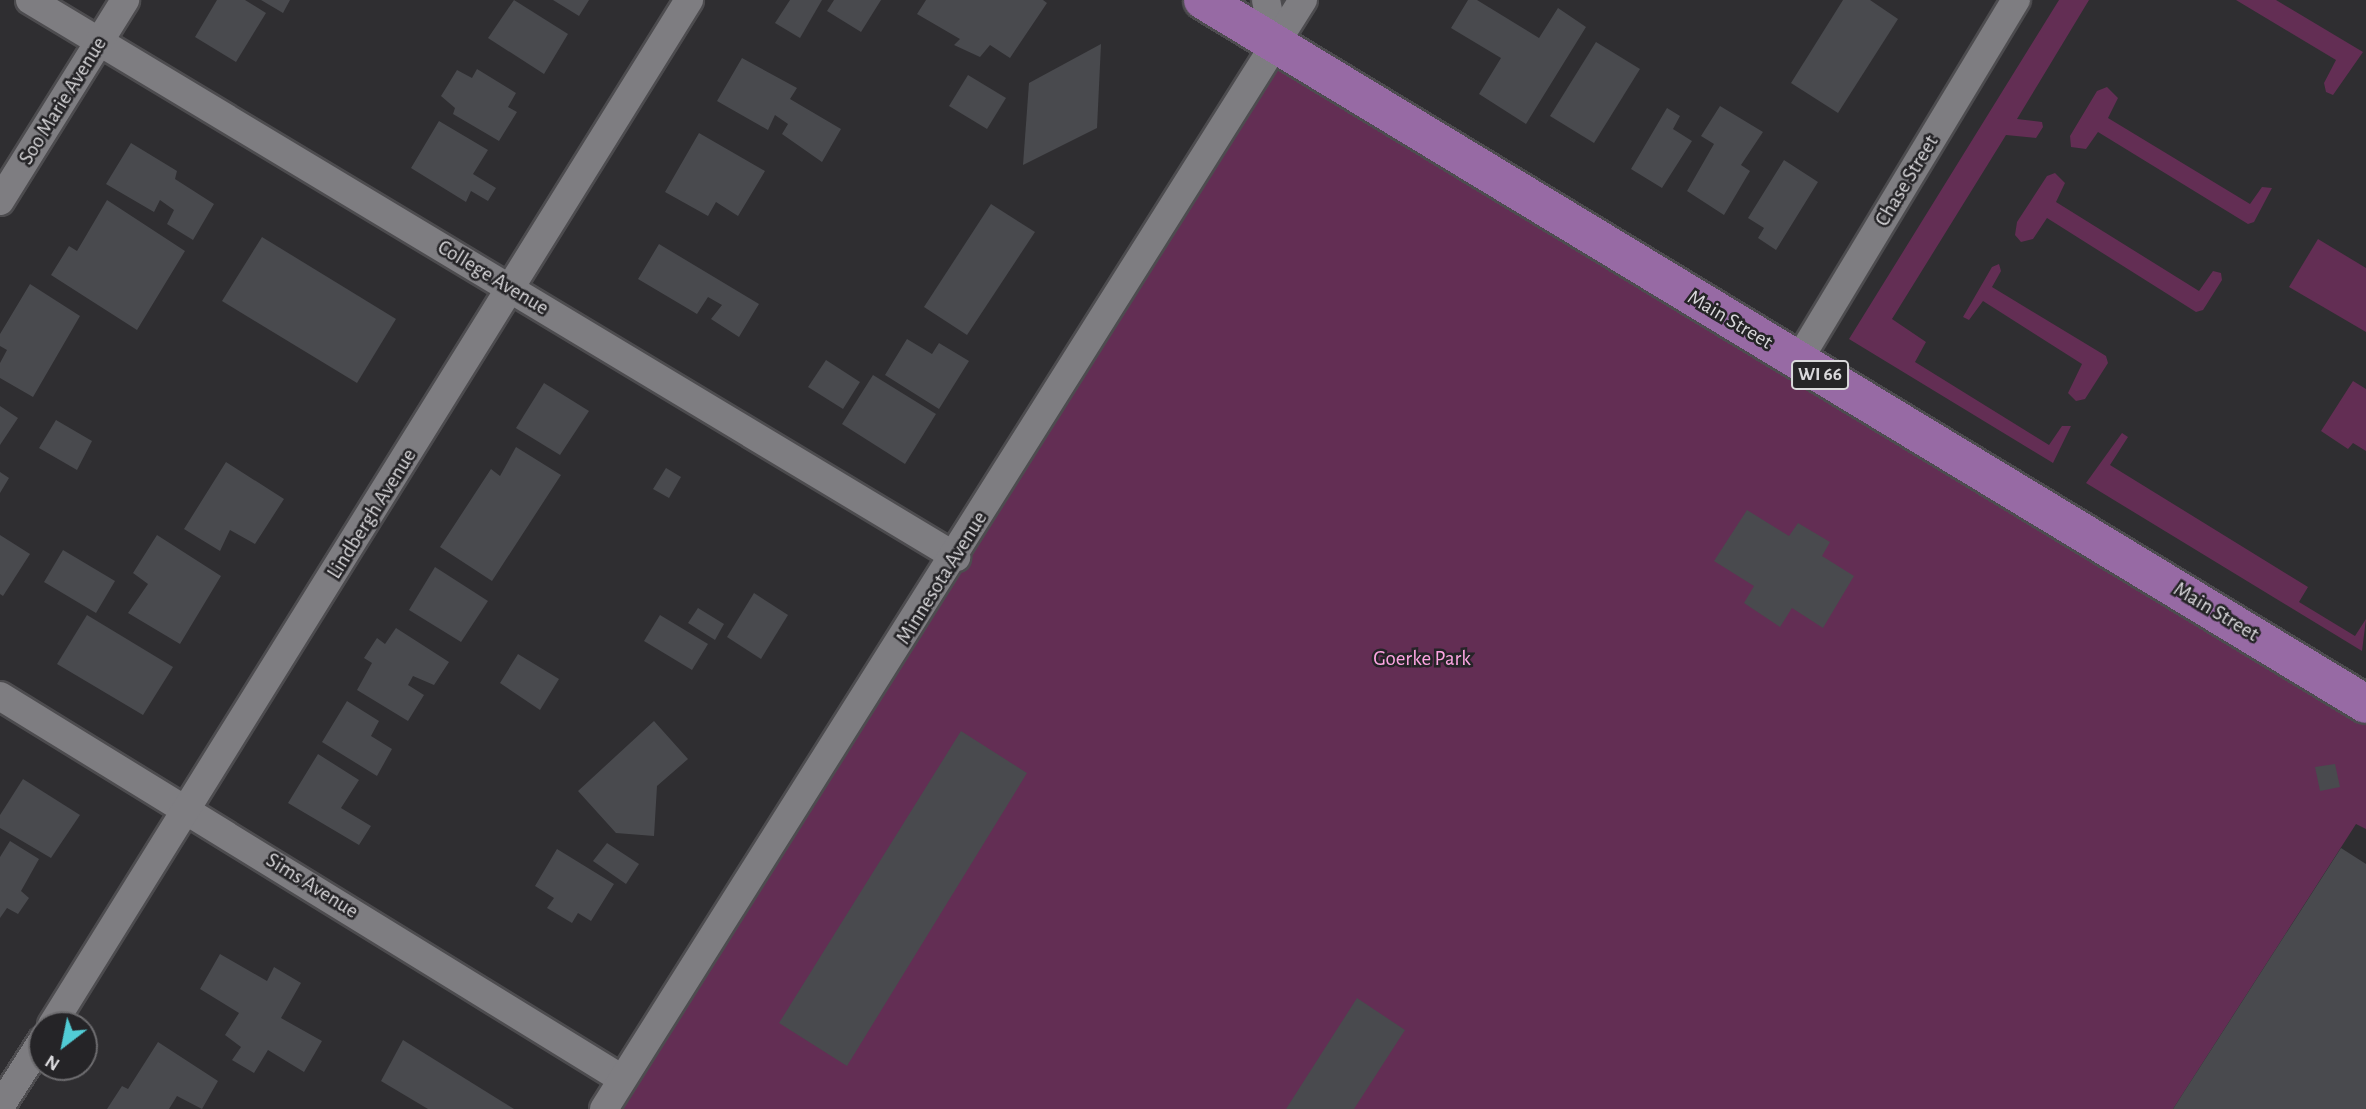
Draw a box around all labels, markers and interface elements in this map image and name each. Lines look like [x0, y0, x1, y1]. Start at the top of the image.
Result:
street label: Soo Marie Avenue [14, 33, 112, 169]
street label: Chase Street [1870, 131, 1944, 231]
street label: College Avenue [433, 235, 553, 321]
street label: Main Street [1683, 285, 1777, 355]
road number: WI 66 [1790, 360, 1850, 390]
street label: Lindbergh Avenue [322, 444, 422, 584]
street label: Minnesota Avenue [891, 507, 993, 649]
street label: Main Street [2169, 577, 2263, 647]
park label: Goerke Park [1373, 646, 1471, 672]
street label: Sims Avenue [261, 848, 363, 924]
north arrow [28, 1011, 98, 1081]
text: N [42, 1051, 63, 1074]

